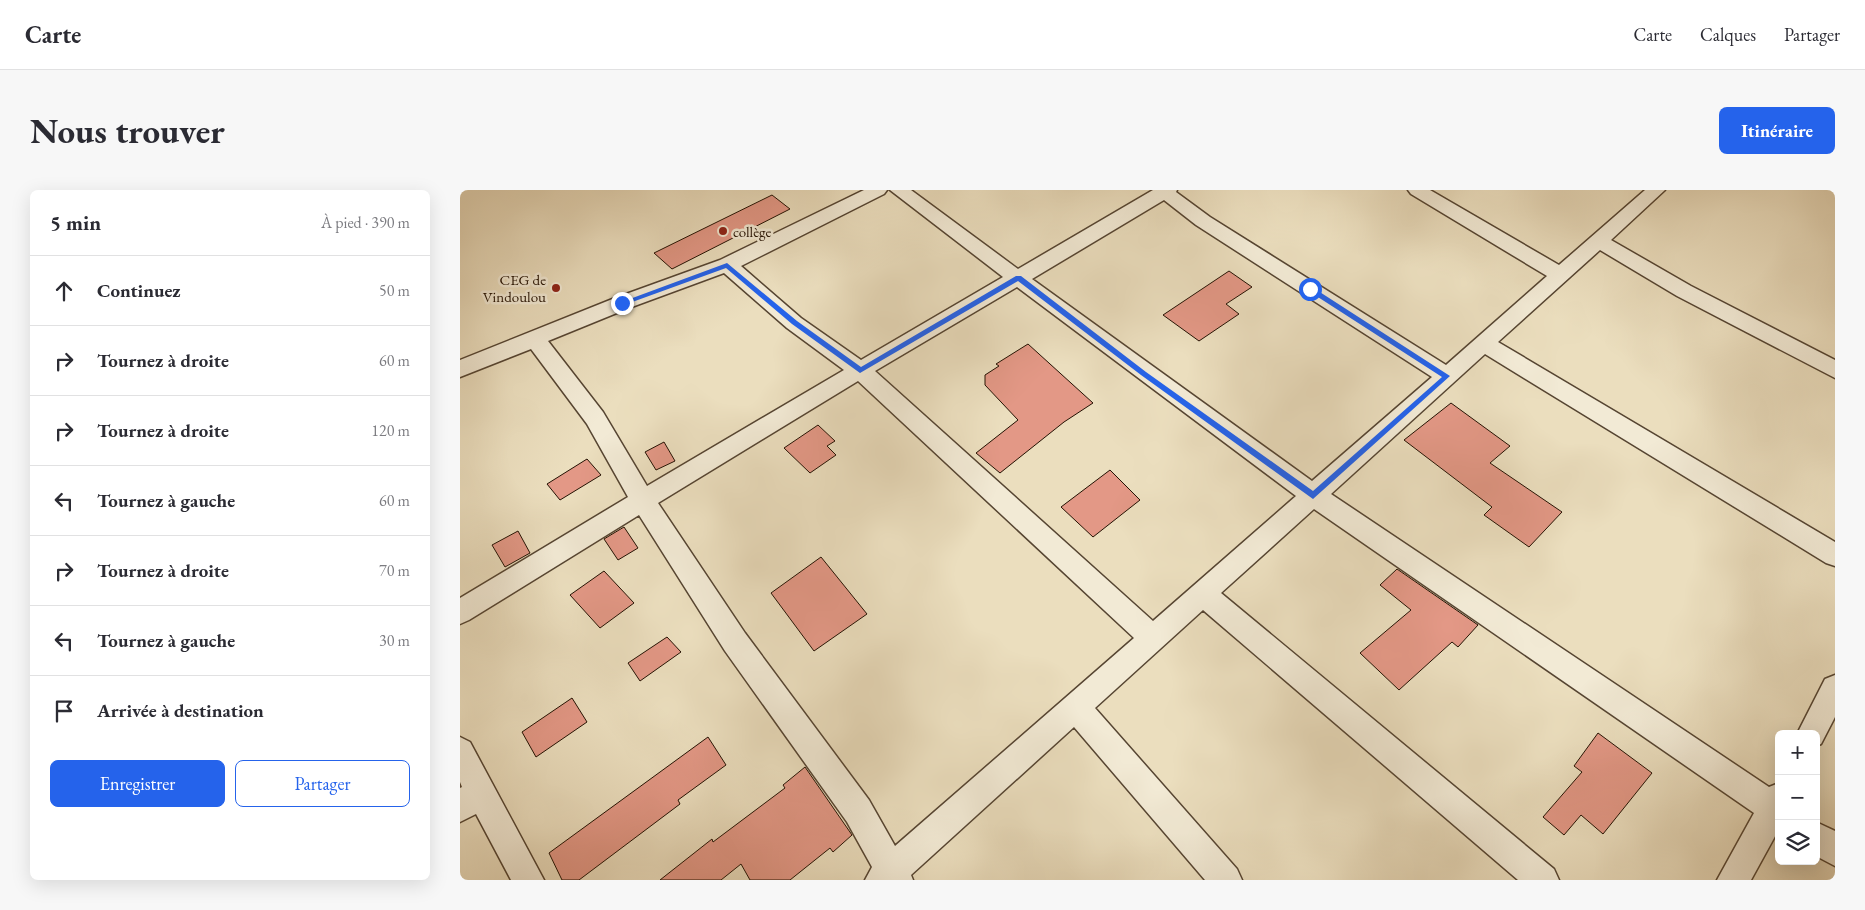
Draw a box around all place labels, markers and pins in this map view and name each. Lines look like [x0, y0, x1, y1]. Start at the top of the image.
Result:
place label: collège [733, 222, 772, 241]
marker: collège [717, 225, 729, 237]
place label: CEG de Vindoulou [483, 270, 546, 306]
marker: CEG de Vindoulou [550, 282, 562, 294]

